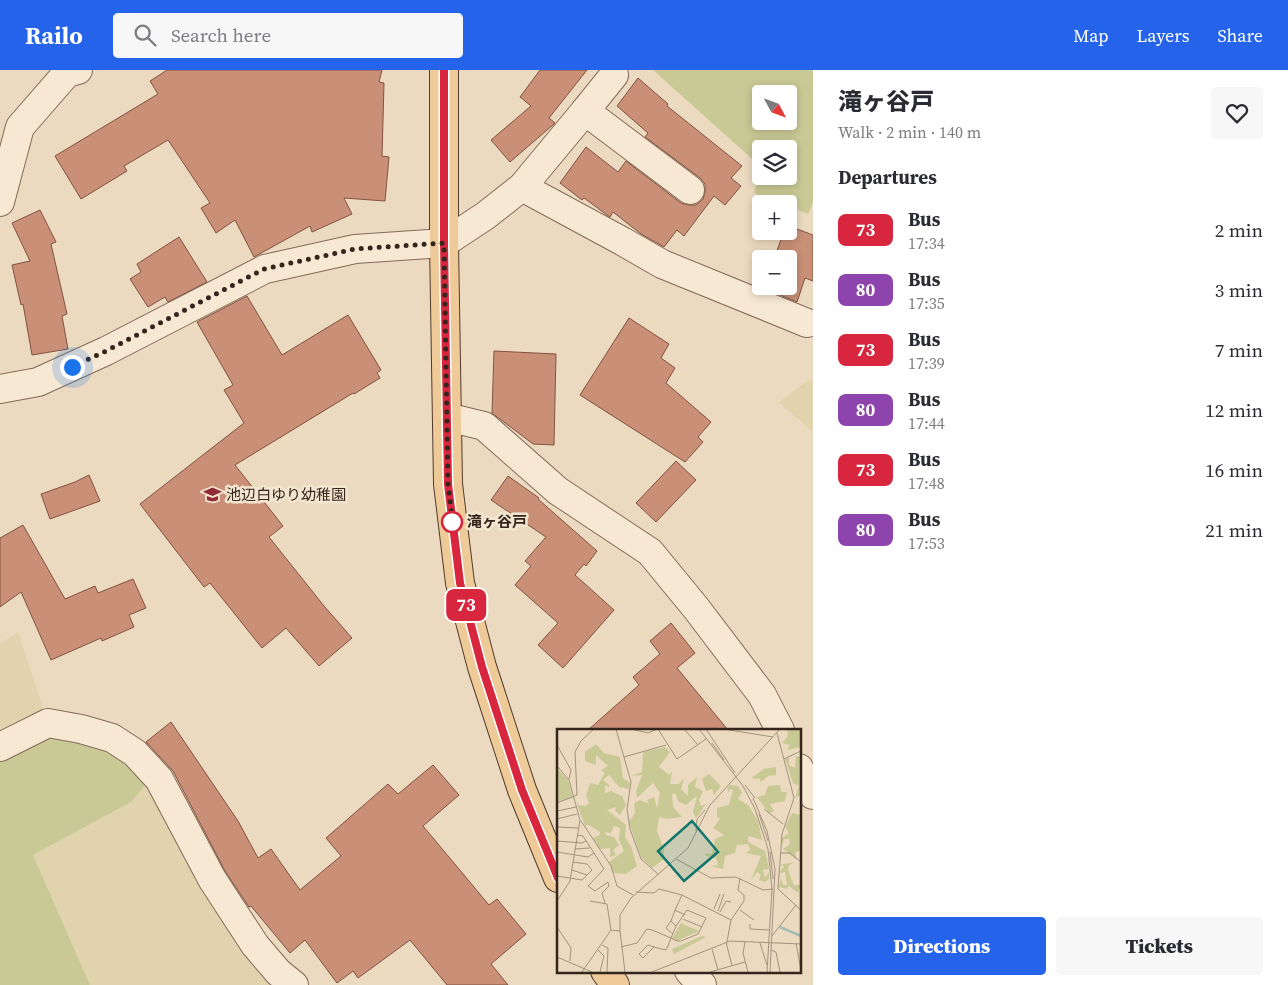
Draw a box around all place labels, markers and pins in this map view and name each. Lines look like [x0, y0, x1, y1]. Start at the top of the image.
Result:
place label: 池辺白ゆり幼稚園 [226, 484, 346, 505]
school or university icon: 池辺白ゆり幼稚園 [202, 485, 222, 505]
marker: 滝ヶ谷戸 [441, 511, 463, 533]
place label: 滝ヶ谷戸 [467, 511, 527, 532]

